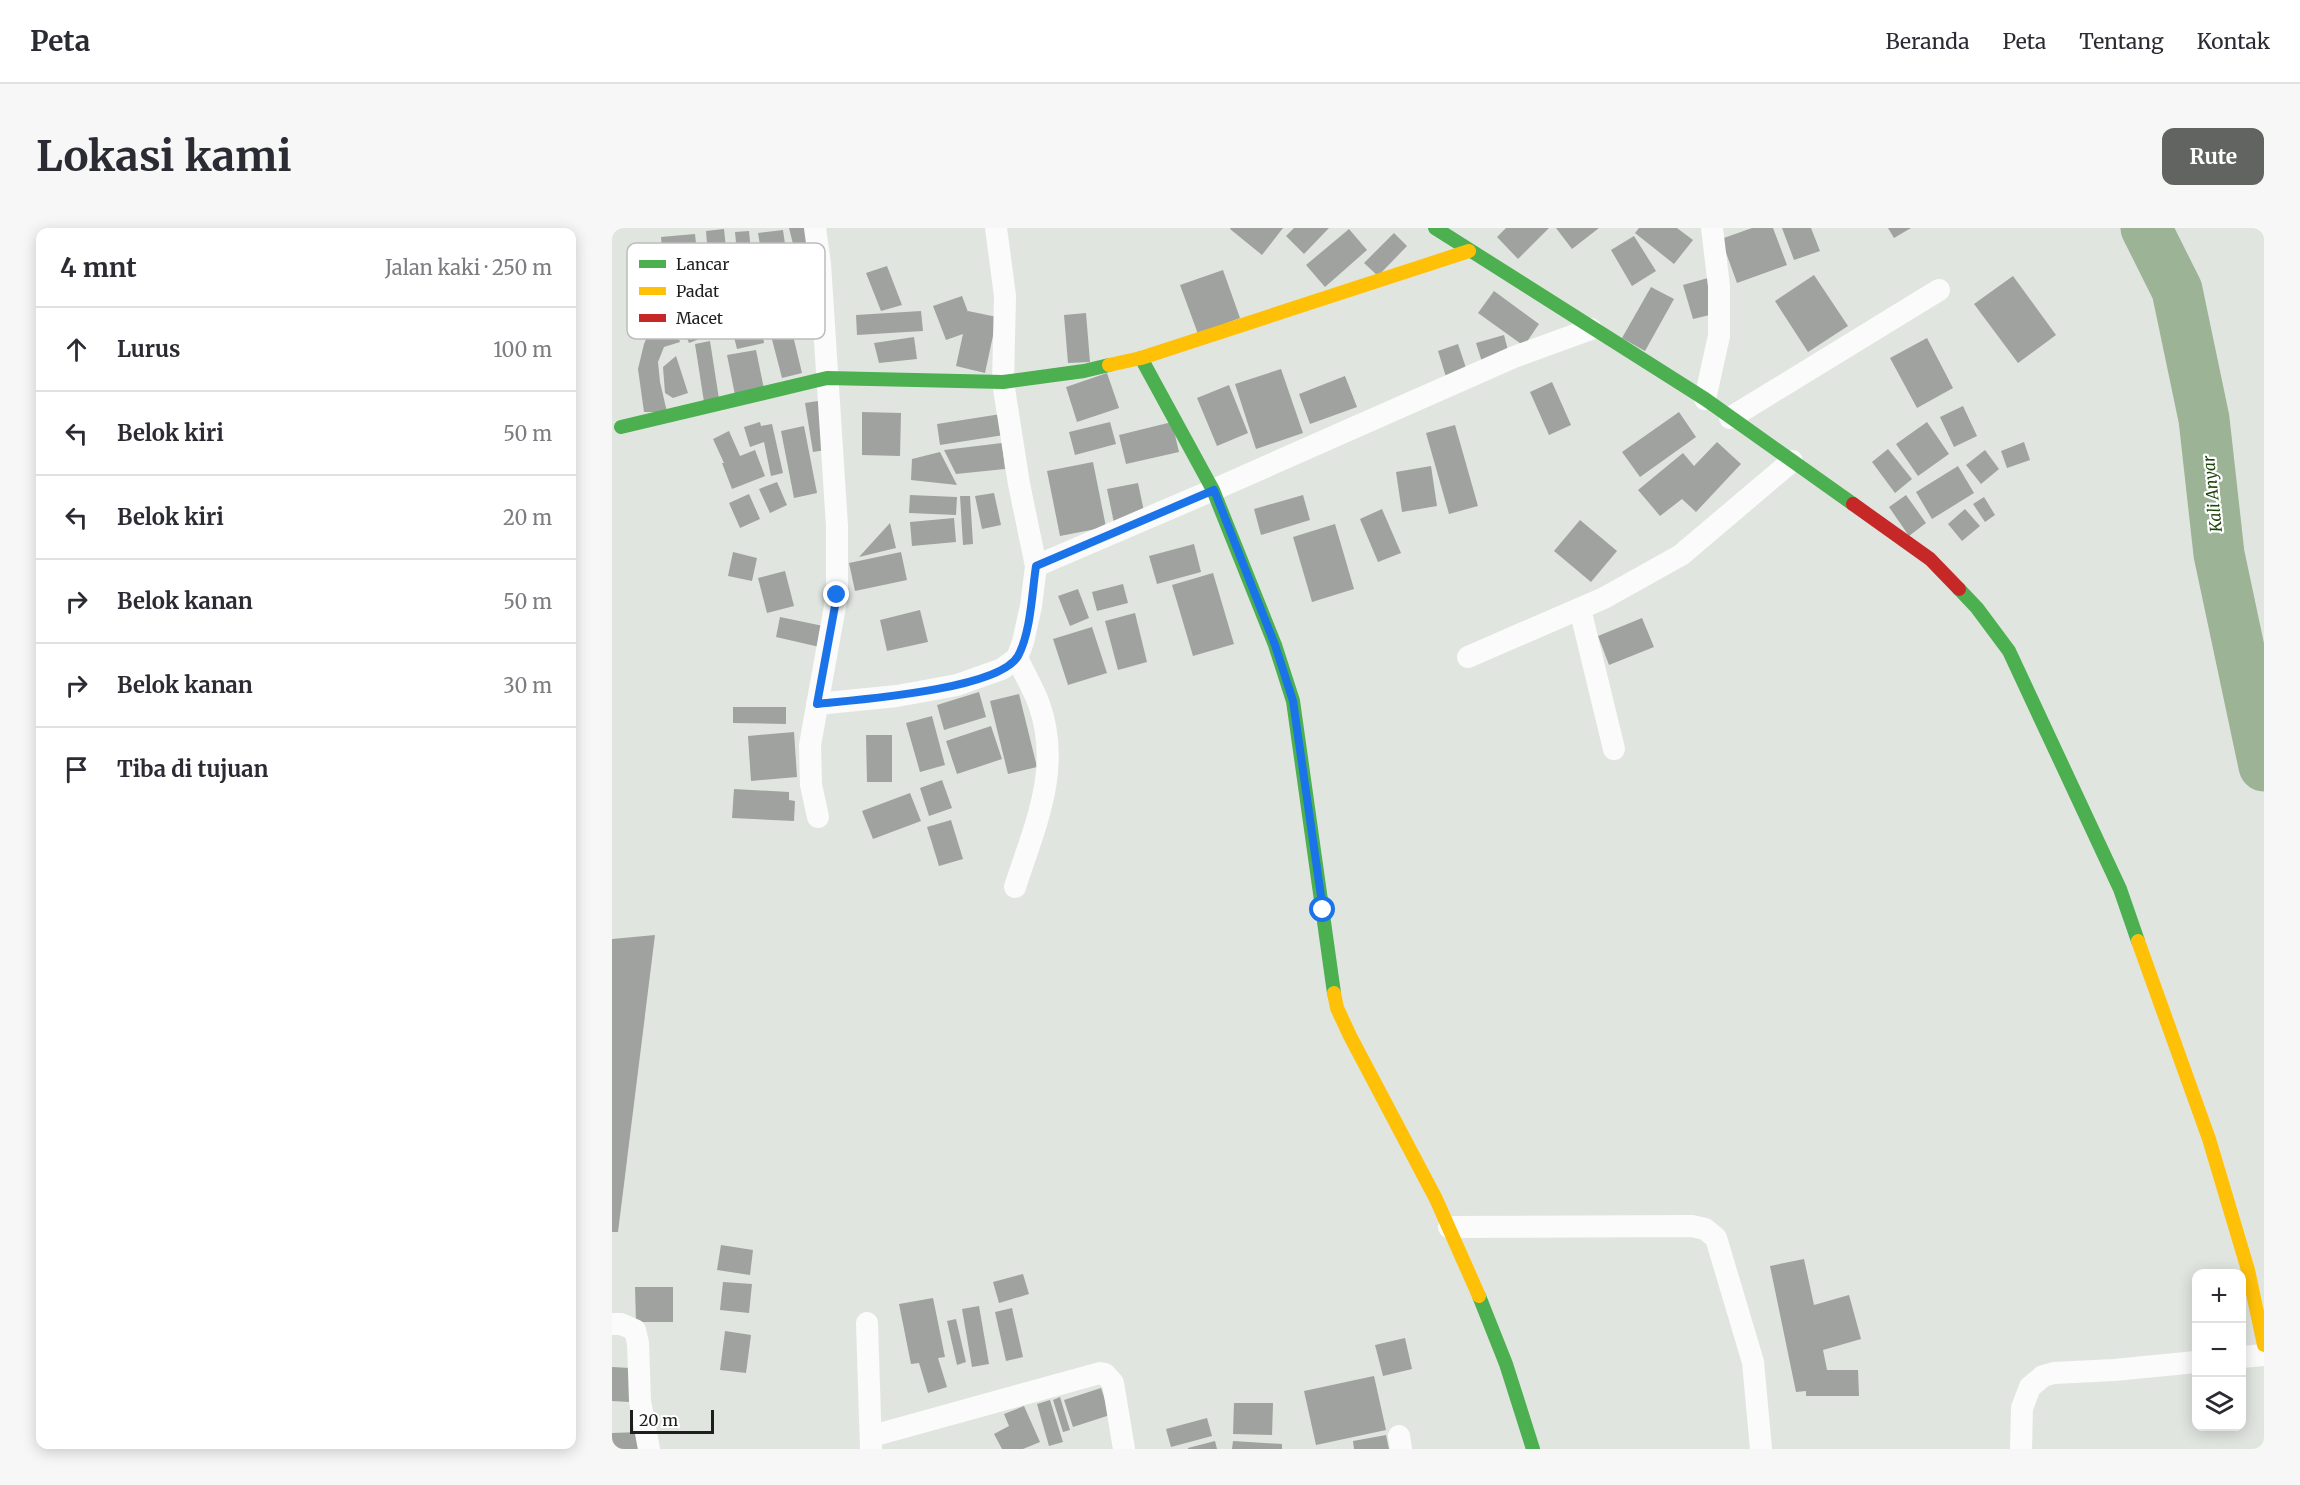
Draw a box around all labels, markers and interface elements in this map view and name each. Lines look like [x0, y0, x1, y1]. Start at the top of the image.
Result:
text: Peta [30, 23, 90, 59]
text: Beranda [1885, 28, 1969, 55]
text: Peta [2002, 28, 2046, 55]
text: Tentang [2079, 28, 2164, 55]
text: Kontak [2197, 28, 2270, 55]
button: Rute [2162, 128, 2264, 185]
text: Lokasi kami [36, 130, 292, 182]
legend [627, 243, 825, 339]
text: 4 mnt [60, 251, 137, 284]
text: Lancar [676, 254, 729, 274]
text: Jalan kaki · 250 m [385, 255, 552, 280]
text: Padat [676, 281, 720, 301]
text: Macet [676, 308, 724, 328]
icon: ahead [60, 333, 93, 366]
text: Lurus [117, 335, 180, 363]
text: 100 m [493, 337, 552, 362]
icon: left [60, 417, 93, 450]
text: Belok kiri [117, 419, 224, 447]
text: 50 m [503, 421, 552, 446]
water label: Kali Anyar [2198, 454, 2226, 534]
icon: left [60, 501, 93, 534]
text: Belok kiri [117, 503, 224, 531]
text: 20 m [503, 505, 552, 530]
route end [823, 581, 849, 607]
icon: right [60, 585, 93, 618]
text: Belok kanan [117, 587, 253, 615]
text: 50 m [503, 589, 552, 614]
icon: right [60, 669, 93, 702]
text: Belok kanan [117, 671, 253, 699]
text: 30 m [503, 673, 552, 698]
icon: arrive [60, 753, 93, 786]
text: Tiba di tujuan [117, 755, 268, 783]
route start [1309, 896, 1335, 922]
map controls [2192, 1269, 2246, 1431]
button: + [2192, 1269, 2246, 1323]
button: − [2192, 1323, 2246, 1377]
button: layers [2192, 1377, 2246, 1431]
scale bar [630, 1407, 714, 1434]
text: 20 m [639, 1410, 678, 1430]

